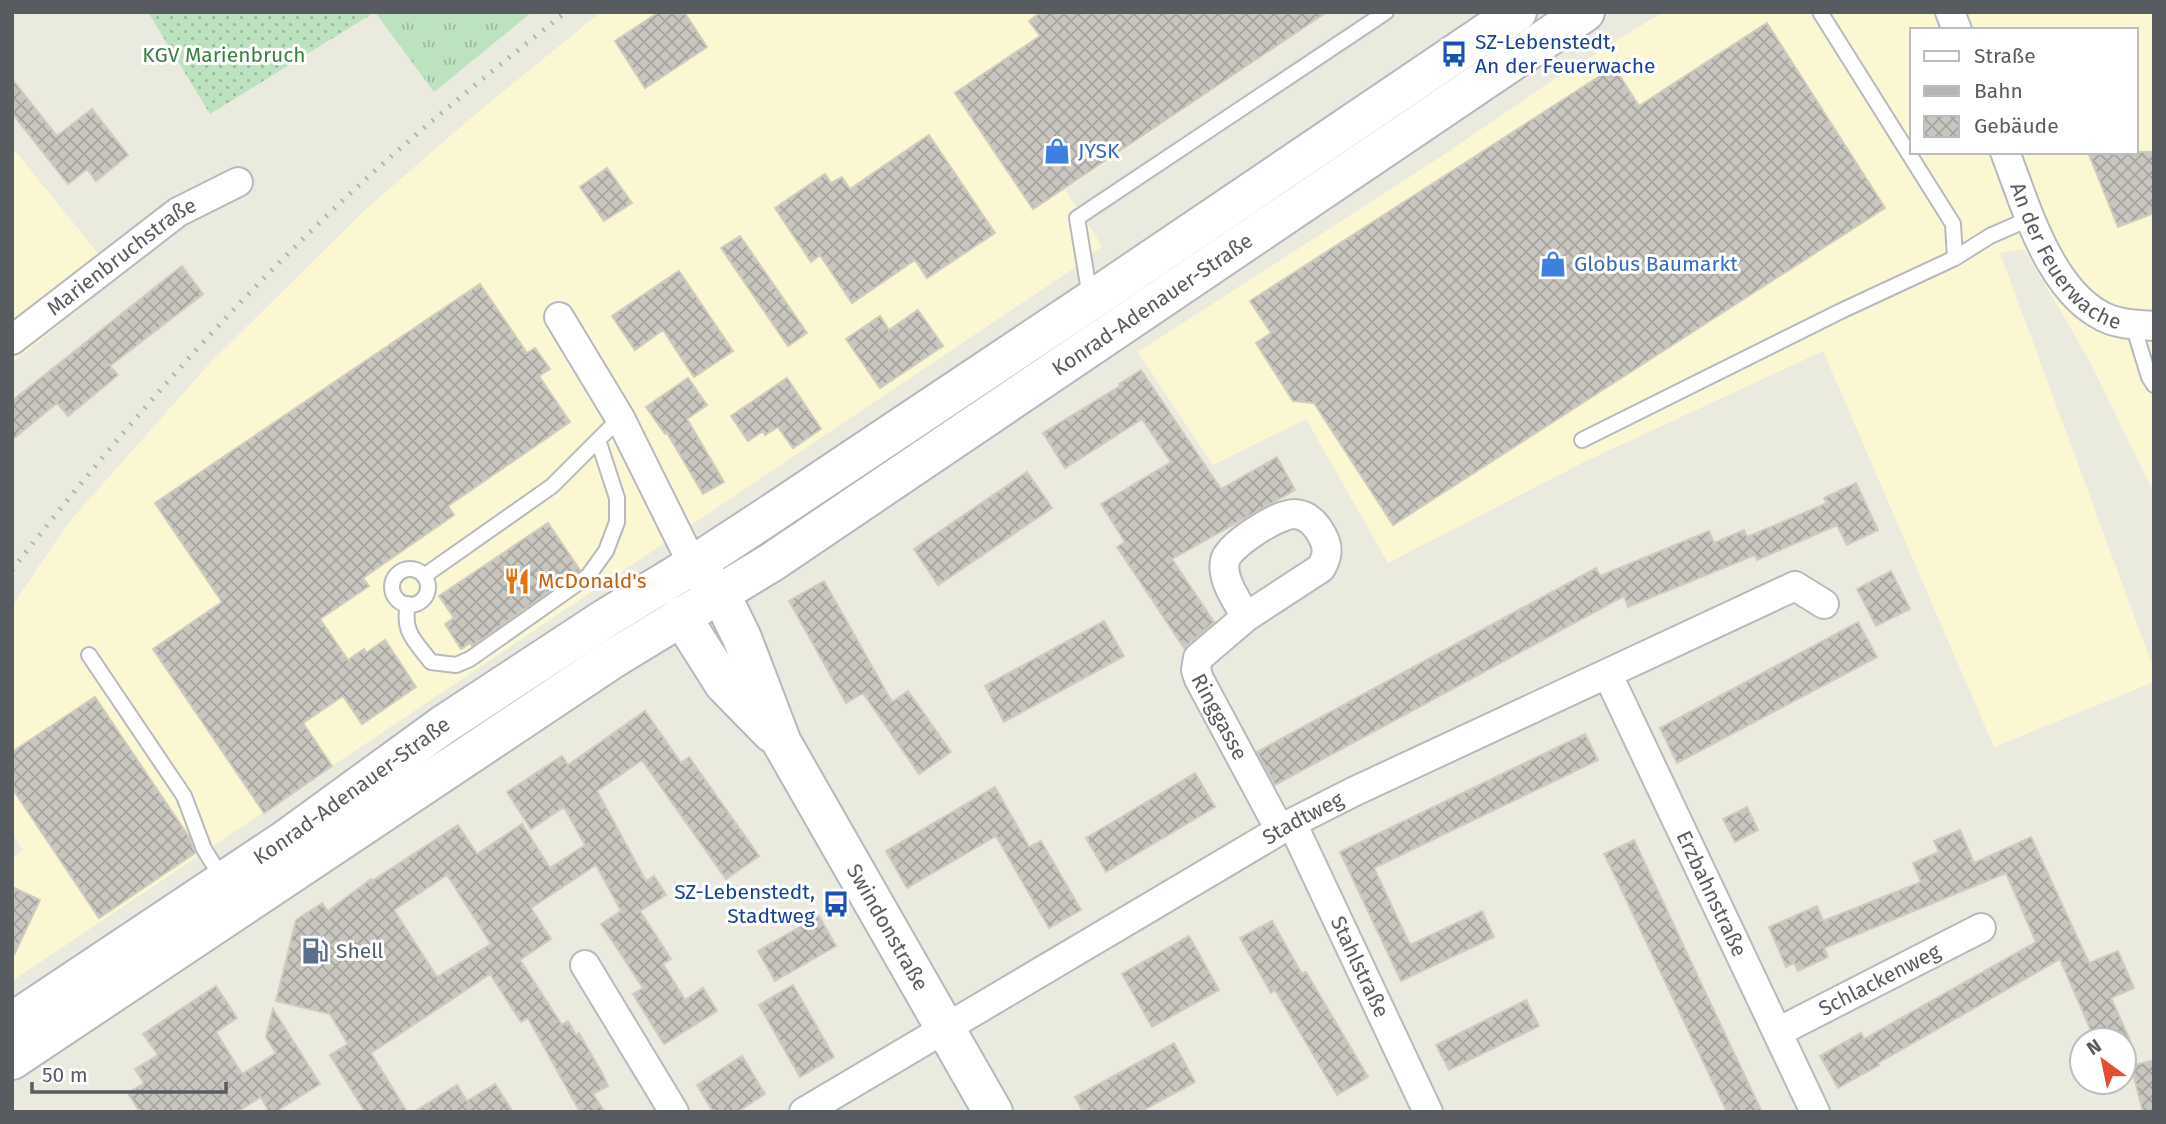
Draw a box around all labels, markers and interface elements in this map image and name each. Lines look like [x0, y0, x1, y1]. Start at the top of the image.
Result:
legend [1910, 28, 2138, 154]
place label: SZ-Lebenstedt, An der Feuerwache [1475, 29, 1655, 79]
bus stop icon: SZ-Lebenstedt, An der Feuerwache [1439, 39, 1469, 69]
park label: KGV Marienbruch [142, 42, 306, 68]
text: Straße [1974, 43, 2036, 69]
text: Bahn [1974, 78, 2023, 104]
text: Gebäude [1974, 113, 2059, 139]
shop icon: JYSK [1042, 136, 1072, 166]
place label: JYSK [1078, 138, 1120, 164]
street label: An der Feuerwache [2004, 179, 2124, 335]
street label: Marienbruchstraße [42, 192, 201, 321]
street label: Konrad-Adenauer-Straße [1047, 228, 1258, 382]
shop icon: Globus Baumarkt [1538, 249, 1568, 279]
place label: Globus Baumarkt [1574, 251, 1738, 277]
restaurant icon: McDonald's [502, 566, 532, 596]
place label: McDonald's [538, 568, 647, 594]
street label: Ringgasse [1186, 669, 1253, 765]
street label: Konrad-Adenauer-Straße [248, 711, 455, 870]
street label: Stadtweg [1258, 786, 1348, 851]
street label: Erzbahnstraße [1671, 826, 1753, 961]
street label: Swindonstraße [841, 859, 934, 995]
place label: SZ-Lebenstedt, Stadtweg [674, 879, 815, 929]
bus stop icon: SZ-Lebenstedt, Stadtweg [821, 889, 851, 919]
street label: Stahlstraße [1325, 912, 1395, 1022]
fuel station icon: Shell [300, 936, 330, 966]
place label: Shell [336, 938, 384, 964]
street label: Schlackenweg [1814, 938, 1945, 1022]
north arrow [2068, 1026, 2138, 1096]
text: N [2082, 1034, 2106, 1060]
scale bar [32, 1050, 226, 1094]
text: 50 m [42, 1062, 88, 1088]

